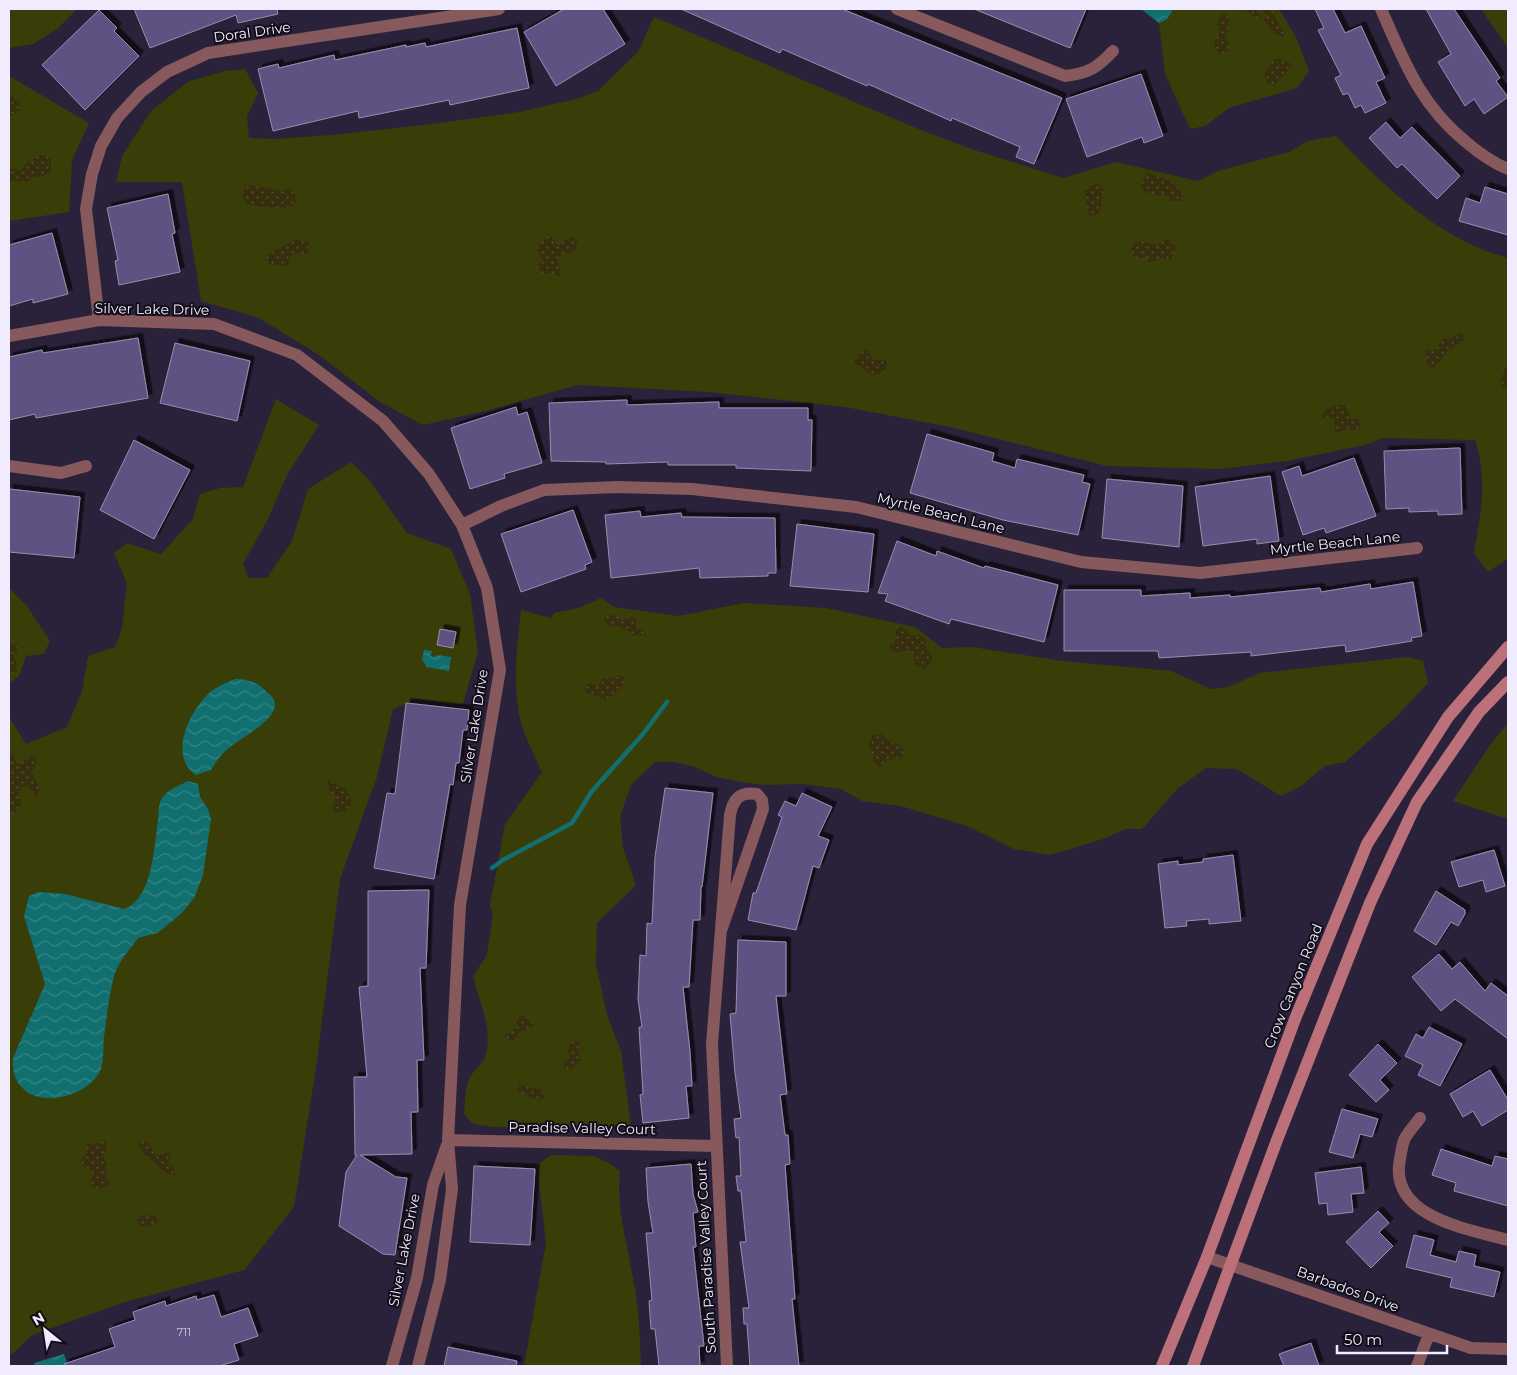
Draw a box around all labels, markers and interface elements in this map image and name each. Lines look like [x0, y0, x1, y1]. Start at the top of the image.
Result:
street label: Doral Drive [212, 18, 292, 46]
street label: Silver Lake Drive [95, 299, 209, 319]
street label: Myrtle Beach Lane [875, 488, 1007, 538]
street label: Myrtle Beach Lane [1269, 527, 1401, 559]
street label: Silver Lake Drive [456, 668, 492, 784]
street label: Crow Canyon Road [1260, 921, 1326, 1051]
street label: Paradise Valley Court [508, 1118, 656, 1138]
street label: South Paradise Valley Court [692, 1160, 720, 1354]
street label: Silver Lake Drive [384, 1192, 424, 1308]
street label: Barbados Drive [1294, 1262, 1402, 1316]
north arrow [20, 1305, 70, 1355]
text: N [29, 1308, 48, 1329]
scale bar [1337, 1322, 1447, 1354]
house number: 711 [177, 1325, 191, 1339]
text: 50 m [1344, 1330, 1382, 1349]

